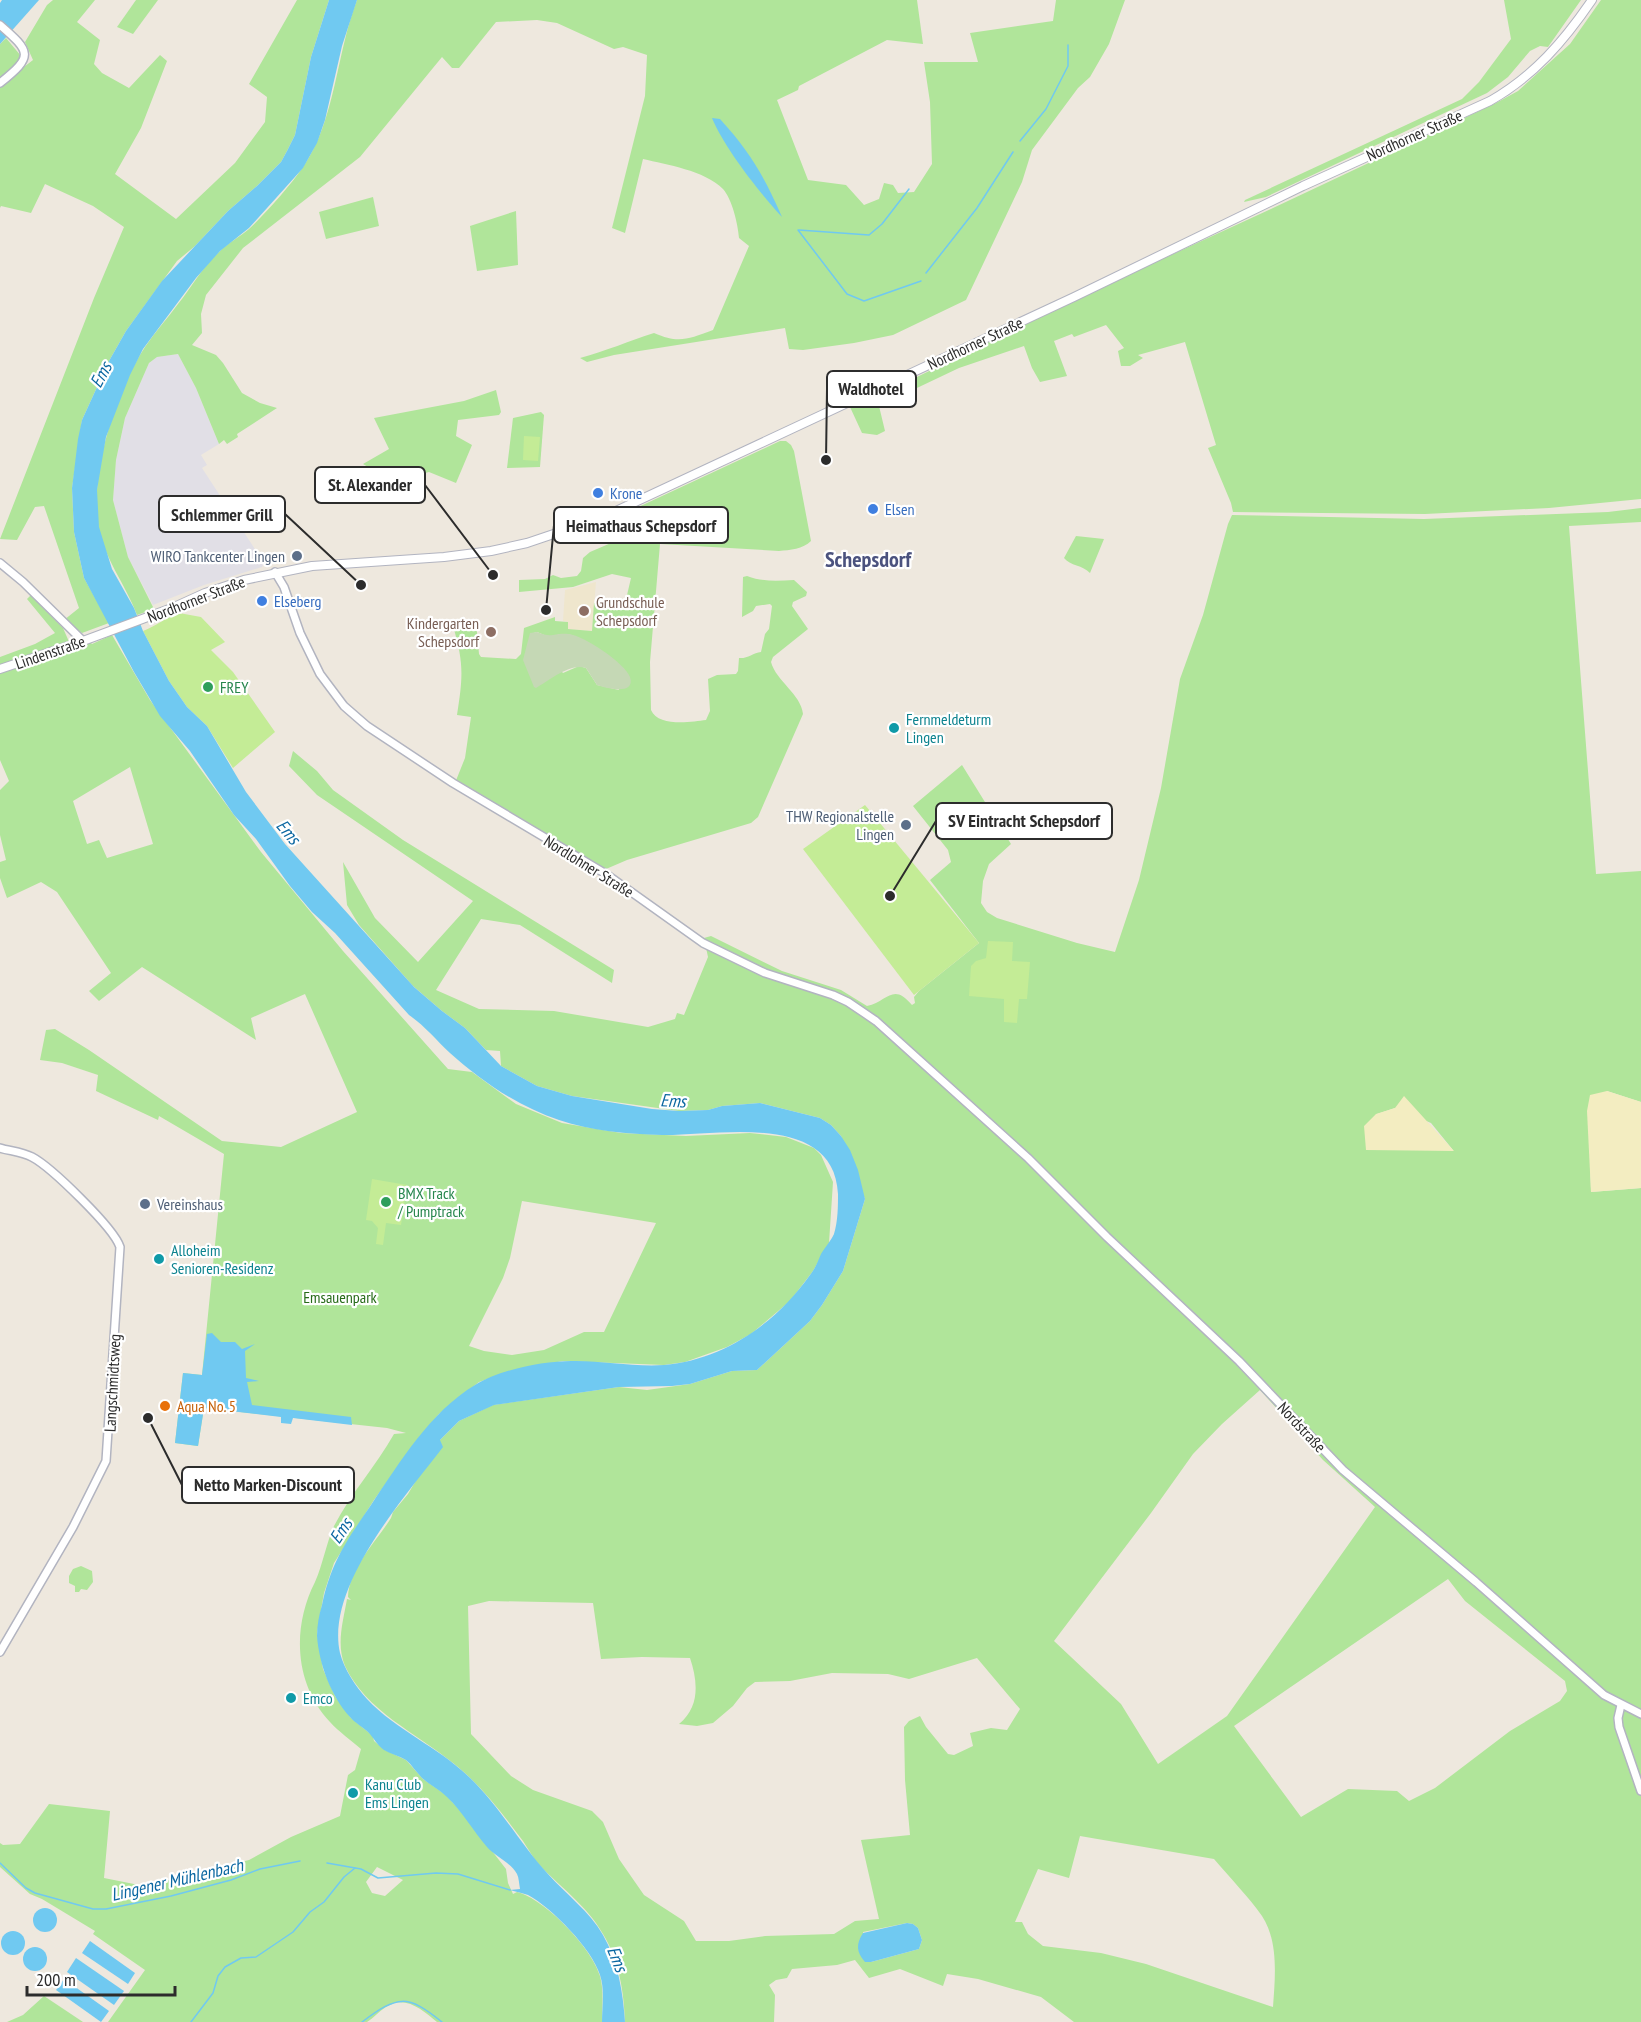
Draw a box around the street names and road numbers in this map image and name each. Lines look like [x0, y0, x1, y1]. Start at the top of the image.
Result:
street label: Nordhorner Straße [1363, 105, 1465, 165]
street label: Nordhorner Straße [924, 312, 1026, 374]
street label: Nordhorner Straße [144, 571, 248, 627]
street label: Lindenstraße [12, 631, 88, 673]
street label: Nordlohner Straße [540, 830, 638, 902]
street label: Langschmidtsweg [99, 1333, 125, 1433]
street label: Nordstraße [1274, 1398, 1330, 1456]

